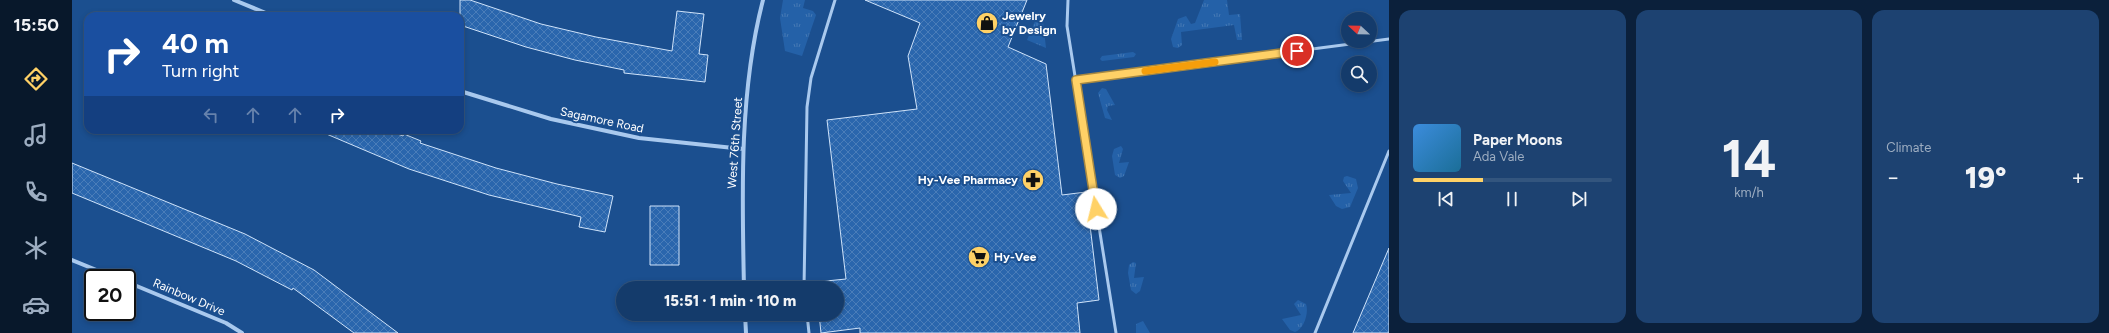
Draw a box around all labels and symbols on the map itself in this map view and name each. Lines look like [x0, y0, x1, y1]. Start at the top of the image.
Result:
place label: Jewelry by Design [1002, 9, 1057, 37]
shop icon: Jewelry by Design [974, 10, 1000, 36]
north arrow [1341, 12, 1377, 48]
pin [1280, 34, 1314, 68]
street label: West 76th Street [725, 96, 745, 189]
street label: Sagamore Road [559, 104, 645, 136]
pharmacy icon: Hy-Vee Pharmacy [1020, 167, 1046, 193]
place label: Hy-Vee Pharmacy [918, 173, 1018, 187]
position arrow [1075, 188, 1117, 230]
supermarket icon: Hy-Vee [966, 244, 992, 270]
place label: Hy-Vee [994, 250, 1037, 264]
speed limit sign: 20 [84, 269, 136, 321]
street label: Rainbow Drive [151, 275, 228, 319]

